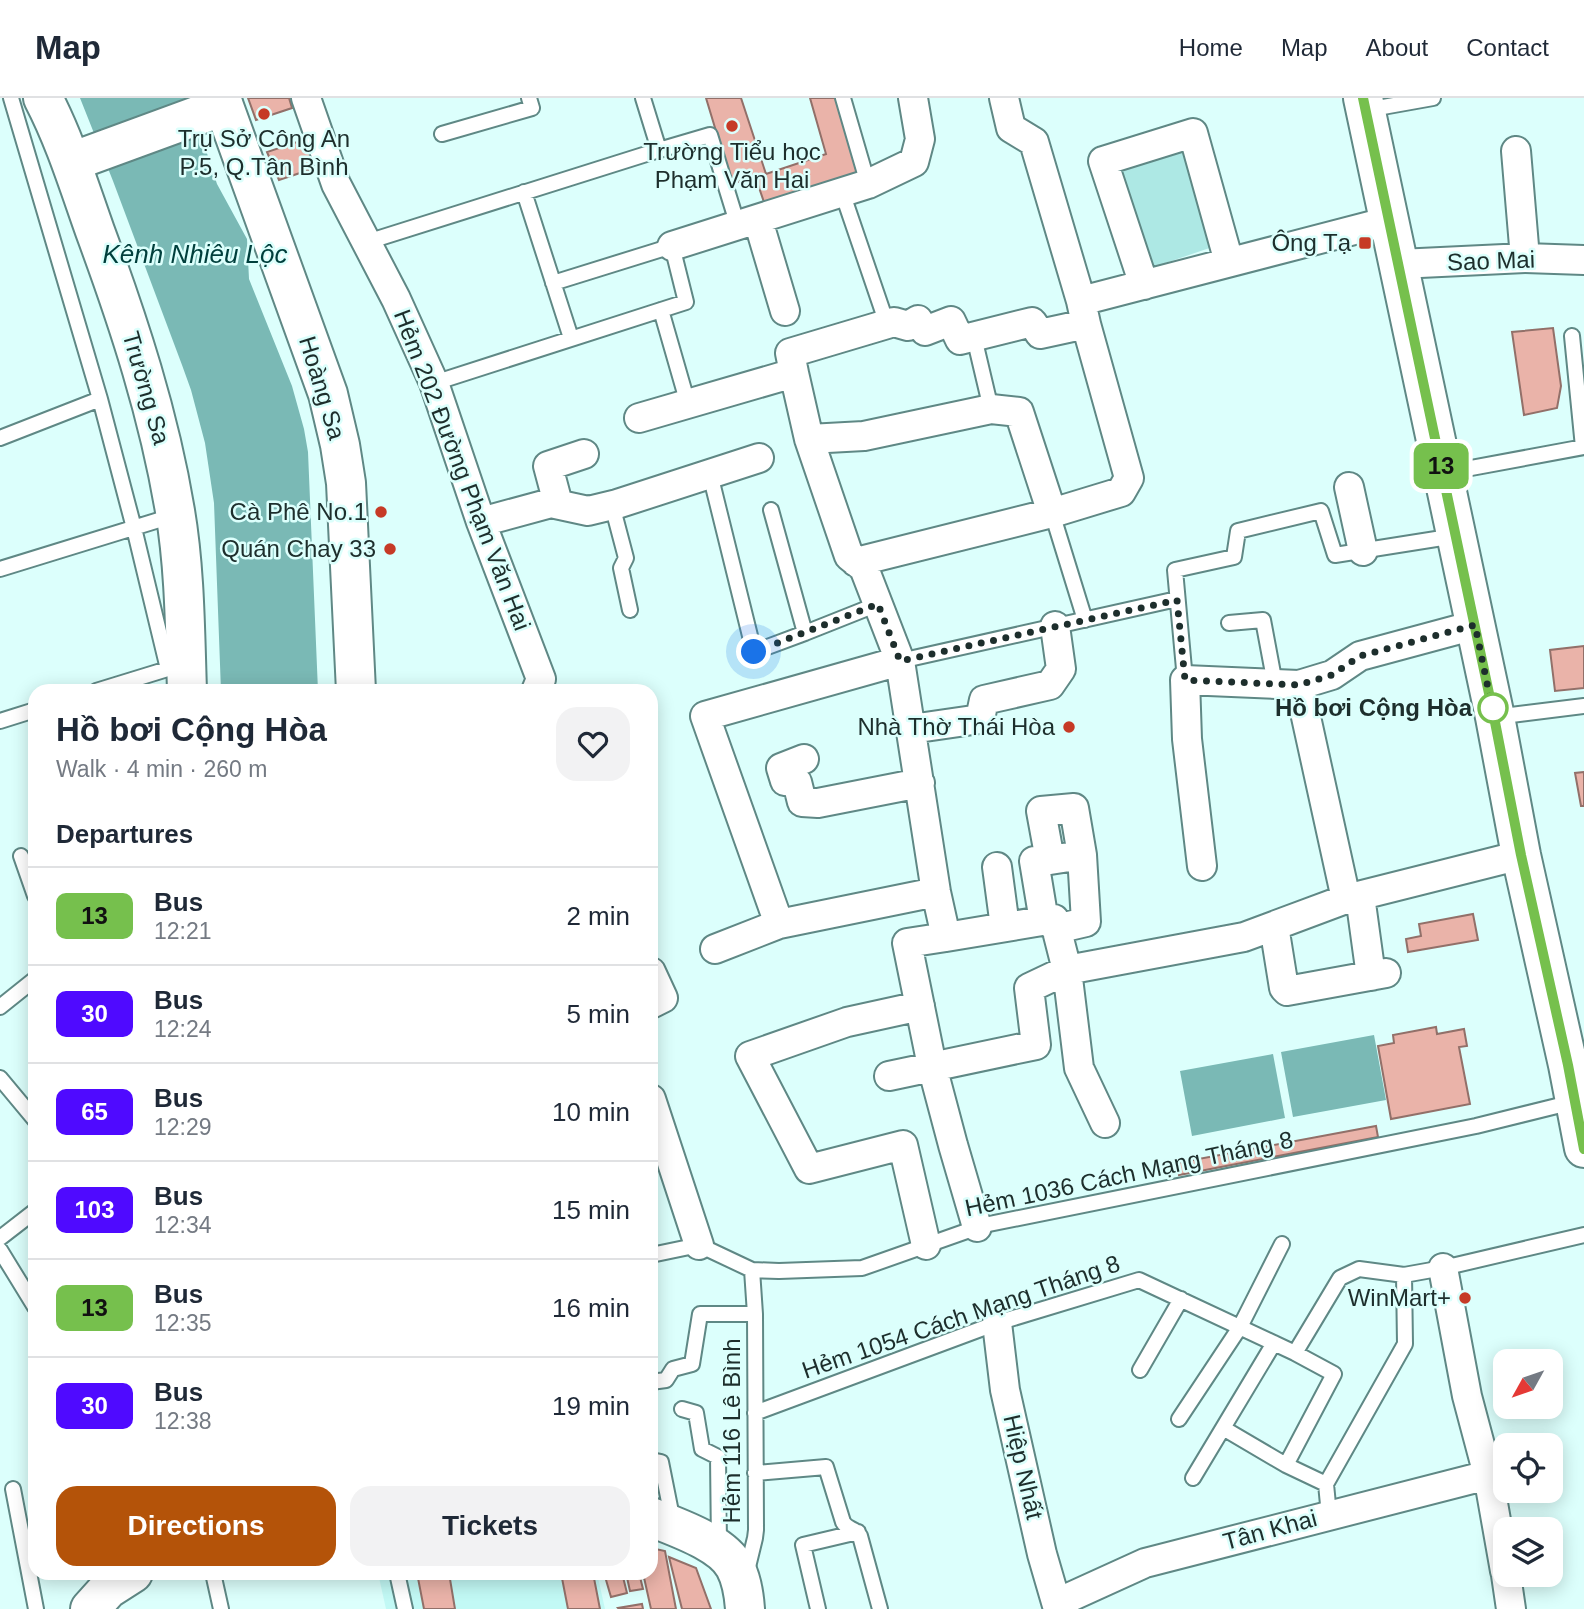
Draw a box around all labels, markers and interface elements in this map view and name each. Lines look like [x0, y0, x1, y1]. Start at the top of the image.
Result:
text: Map [35, 29, 101, 66]
text: Home [1179, 34, 1243, 61]
text: Map [1281, 34, 1328, 61]
text: About [1366, 34, 1428, 61]
text: Contact [1466, 34, 1549, 61]
marker: Trụ Sở Công An P.5, Q.Tân Bình [256, 106, 272, 122]
marker: Trường Tiểu học Phạm Văn Hai [724, 118, 740, 134]
place label: Trụ Sở Công An P.5, Q.Tân Bình [178, 125, 350, 180]
place label: Trường Tiểu học Phạm Văn Hai [643, 138, 821, 193]
place label: Ông Tạ [1271, 229, 1352, 256]
marker: Ông Tạ [1357, 235, 1373, 251]
water label: Kênh Nhiêu Lộc [102, 239, 288, 269]
street label: Sao Mai [1447, 245, 1535, 276]
street label: Hẻm 202 Đường Phạm Văn Hai [389, 306, 536, 634]
street label: Trường Sa [117, 328, 176, 448]
street label: Hoàng Sa [294, 333, 351, 443]
line badge: 13 [1410, 443, 1472, 489]
text: 13 [1428, 452, 1454, 479]
place label: Cà Phê No.1 [230, 498, 367, 525]
marker: Cà Phê No.1 [373, 504, 389, 520]
place label: Quán Chay 33 [221, 535, 376, 562]
marker: Quán Chay 33 [382, 541, 398, 557]
your location [736, 634, 771, 669]
marker: Hồ bơi Cộng Hòa [1478, 693, 1508, 723]
place label: Hồ bơi Cộng Hòa [1275, 694, 1473, 721]
button: heart [556, 707, 630, 781]
text: Hồ bơi Cộng Hòa [56, 711, 327, 748]
place label: Nhà Thờ Thái Hòa [857, 713, 1056, 740]
marker: Nhà Thờ Thái Hòa [1061, 719, 1077, 735]
text: Walk · 4 min · 260 m [56, 756, 267, 782]
text: Departures [56, 819, 193, 849]
text: Bus [154, 887, 203, 917]
text: 2 min [566, 901, 630, 931]
text: 13 [81, 902, 108, 929]
text: 12:21 [154, 918, 212, 944]
text: Bus [154, 985, 203, 1015]
text: 5 min [566, 999, 630, 1029]
text: 30 [81, 1000, 108, 1027]
text: 12:24 [154, 1016, 212, 1042]
text: Bus [154, 1083, 203, 1113]
text: 10 min [552, 1097, 630, 1127]
text: 65 [81, 1098, 108, 1125]
text: 12:29 [154, 1114, 212, 1140]
street label: Hẻm 1036 Cách Mạng Tháng 8 [963, 1126, 1295, 1221]
text: Bus [154, 1181, 203, 1211]
text: 15 min [552, 1195, 630, 1225]
text: 103 [74, 1196, 115, 1223]
text: 12:34 [154, 1212, 212, 1238]
street label: Hẻm 1054 Cách Mạng Tháng 8 [798, 1249, 1123, 1384]
text: Bus [154, 1279, 203, 1309]
place label: WinMart+ [1348, 1284, 1451, 1311]
marker: WinMart+ [1457, 1290, 1473, 1306]
text: 16 min [552, 1293, 630, 1323]
text: 13 [81, 1294, 108, 1321]
text: 12:35 [154, 1310, 212, 1336]
street label: Hẻm 116 Lê Bình [718, 1338, 745, 1524]
north arrow [1493, 1349, 1563, 1419]
map controls [1493, 1349, 1563, 1587]
text: Bus [154, 1377, 203, 1407]
text: 19 min [552, 1391, 630, 1421]
text: 30 [81, 1392, 108, 1419]
text: 12:38 [154, 1408, 212, 1434]
street label: Hiệp Nhất [998, 1412, 1049, 1522]
button: locate [1493, 1433, 1563, 1503]
button: Directions [56, 1486, 336, 1566]
button: Tickets [350, 1486, 630, 1566]
street label: Tân Khai [1220, 1504, 1320, 1555]
button: layers [1493, 1517, 1563, 1587]

